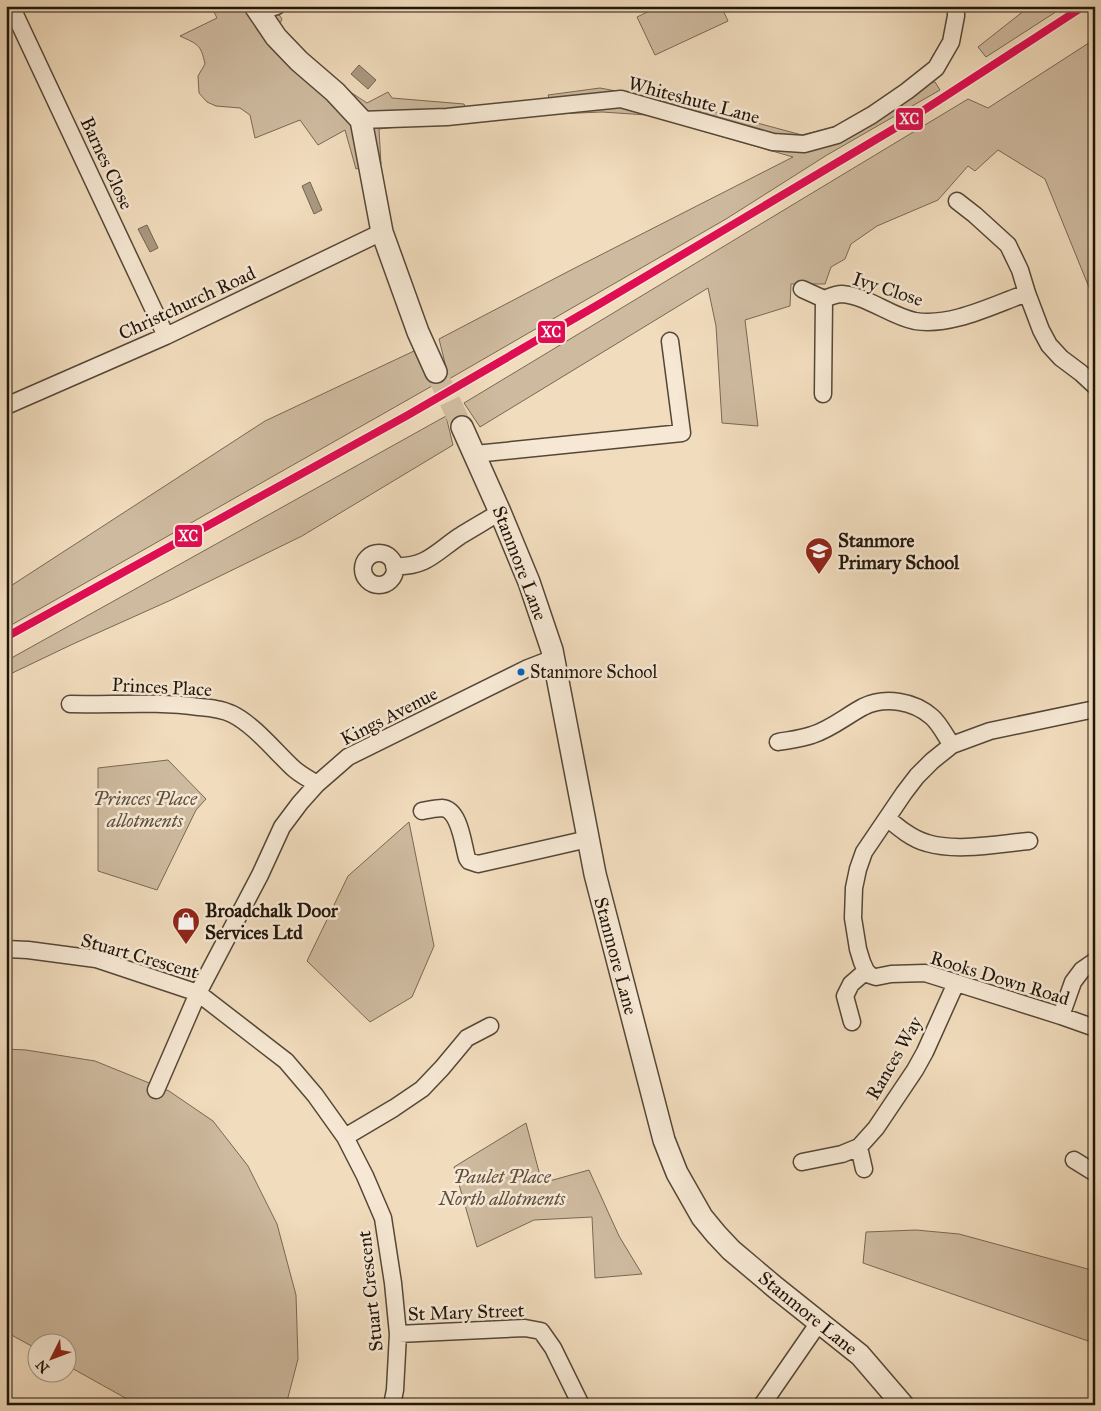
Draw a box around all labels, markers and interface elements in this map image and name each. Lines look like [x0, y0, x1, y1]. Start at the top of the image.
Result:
street label: Whiteshute Lane [626, 71, 762, 129]
line badge: XC [895, 107, 924, 131]
text: XC [898, 111, 919, 128]
street label: Barnes Close [76, 113, 138, 213]
street label: Christchurch Road [115, 261, 259, 345]
street label: Ivy Close [850, 267, 926, 311]
line badge: XC [537, 320, 566, 344]
text: XC [540, 324, 561, 341]
street label: Stanmore Lane [488, 503, 552, 624]
line badge: XC [174, 524, 203, 548]
text: XC [177, 528, 198, 545]
place label: Stanmore Primary School [838, 529, 960, 575]
school or university icon: Stanmore Primary School [804, 536, 834, 575]
place label: Stanmore School [530, 661, 657, 683]
marker: Stanmore School [516, 667, 526, 677]
street label: Princes Place [111, 673, 213, 701]
street label: Kings Avenue [337, 682, 442, 751]
park label: Princes Place allotments [93, 787, 198, 832]
street label: Stanmore Lane [589, 895, 643, 1017]
place label: Broadchalk Door Services Ltd [205, 899, 339, 944]
shop icon: Broadchalk Door Services Ltd [171, 906, 201, 945]
street label: Stuart Crescent [78, 928, 202, 984]
street label: Rooks Down Road [928, 946, 1073, 1010]
street label: Rances Way [861, 1011, 928, 1104]
park label: Paulet Place North allotments [438, 1165, 566, 1210]
street label: Stuart Crescent [352, 1229, 388, 1353]
street label: Stanmore Lane [754, 1266, 862, 1360]
street label: St Mary Street [407, 1298, 525, 1326]
north arrow [28, 1334, 78, 1384]
text: N [32, 1356, 53, 1376]

